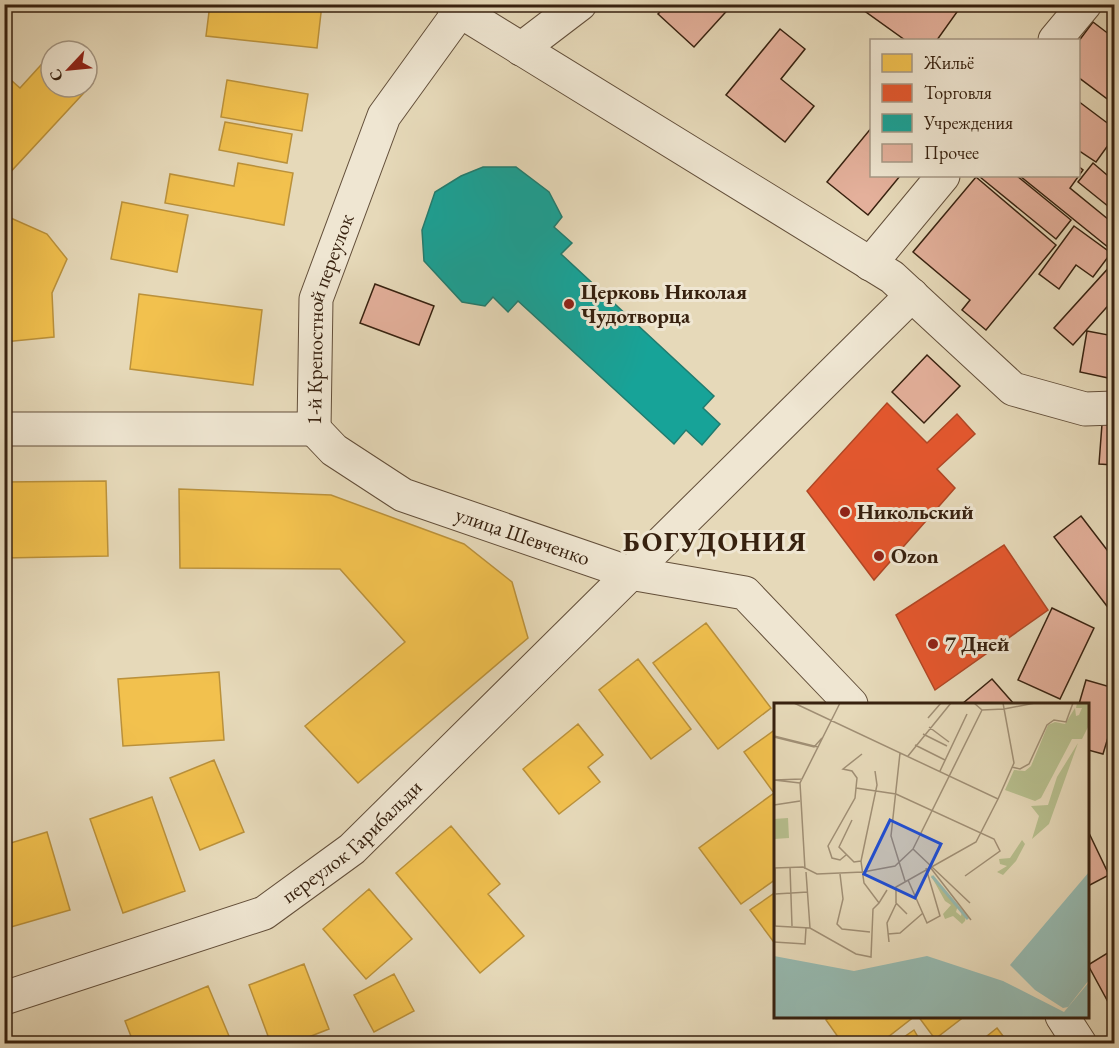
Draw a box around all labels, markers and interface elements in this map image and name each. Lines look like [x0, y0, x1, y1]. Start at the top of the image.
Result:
north arrow [39, 39, 99, 99]
legend [870, 39, 1080, 177]
text: Жильё [923, 51, 974, 74]
text: С [44, 66, 68, 85]
text: Торговля [924, 81, 992, 104]
text: Учреждения [923, 111, 1013, 134]
text: Прочее [924, 141, 979, 164]
street label: 1-й Крепостной переулок [300, 210, 360, 425]
place label: Церковь Николая Чудотворца [581, 278, 747, 329]
marker: Церковь Николая Чудотворца [562, 297, 576, 311]
place label: Никольский [857, 498, 974, 525]
street label: улица Шевченко [452, 500, 594, 571]
marker: Никольский [838, 505, 852, 519]
district label: БОГУДОНИЯ [623, 524, 807, 559]
place label: Ozon [891, 542, 939, 569]
marker: Ozon [872, 549, 886, 563]
place label: 7 Дней [945, 630, 1009, 657]
marker: 7 Дней [926, 637, 940, 651]
inset map [774, 703, 1089, 1018]
street label: переулок Гарибальди [276, 773, 427, 909]

